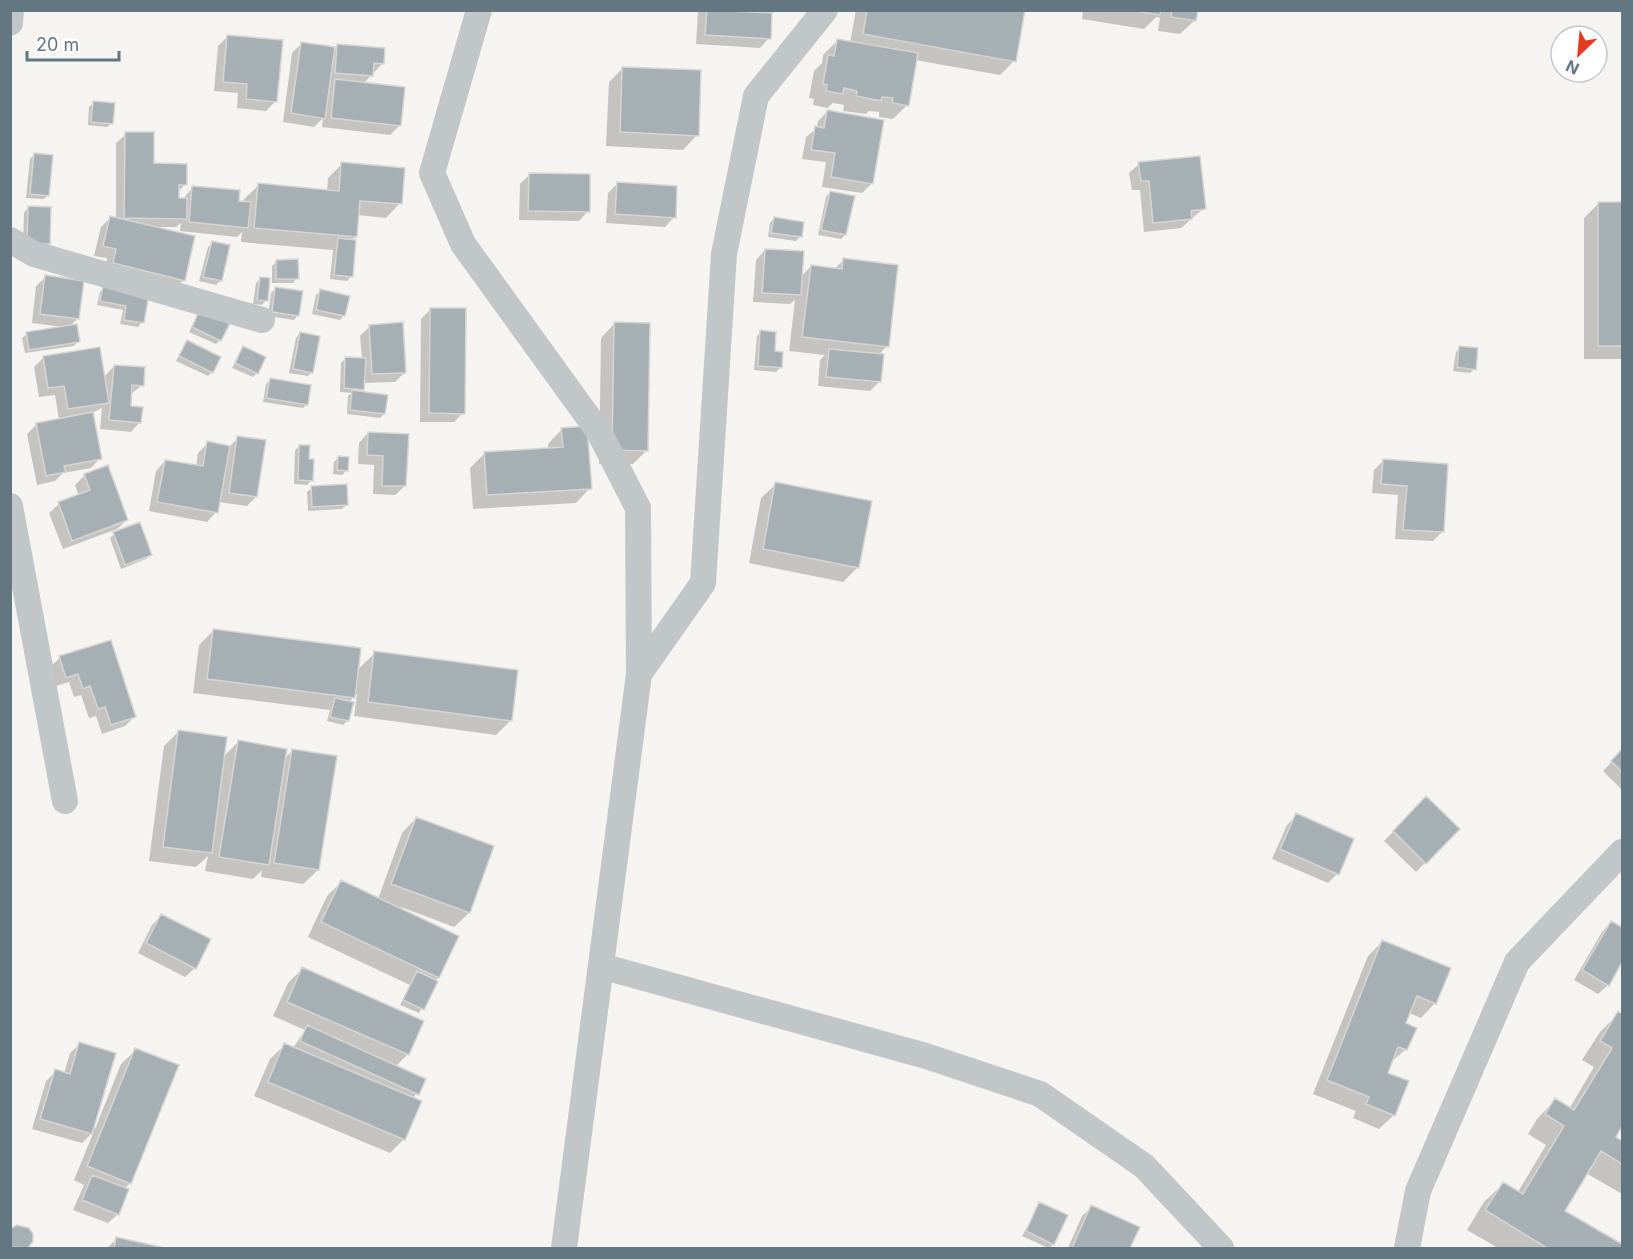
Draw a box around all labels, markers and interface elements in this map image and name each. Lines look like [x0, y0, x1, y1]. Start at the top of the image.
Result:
scale bar [27, 24, 118, 62]
north arrow [1549, 24, 1609, 84]
text: 20 m [36, 34, 79, 55]
text: N [1563, 56, 1582, 79]

